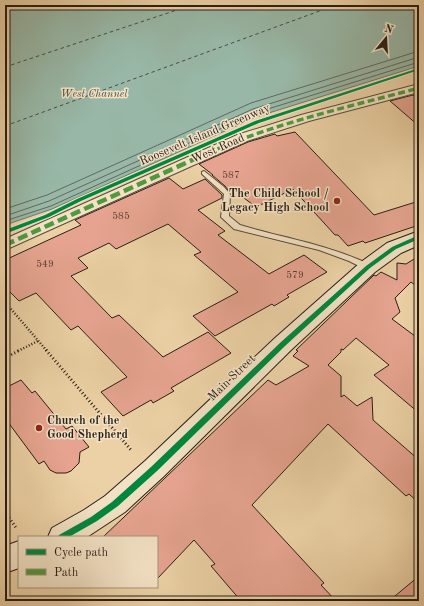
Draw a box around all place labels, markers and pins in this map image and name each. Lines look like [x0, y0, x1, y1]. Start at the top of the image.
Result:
place label: The Child School / Legacy High School [222, 188, 329, 214]
marker: The Child School / Legacy High School [332, 196, 342, 206]
place label: Church of the Good Shepherd [47, 415, 128, 441]
marker: Church of the Good Shepherd [34, 423, 44, 433]

